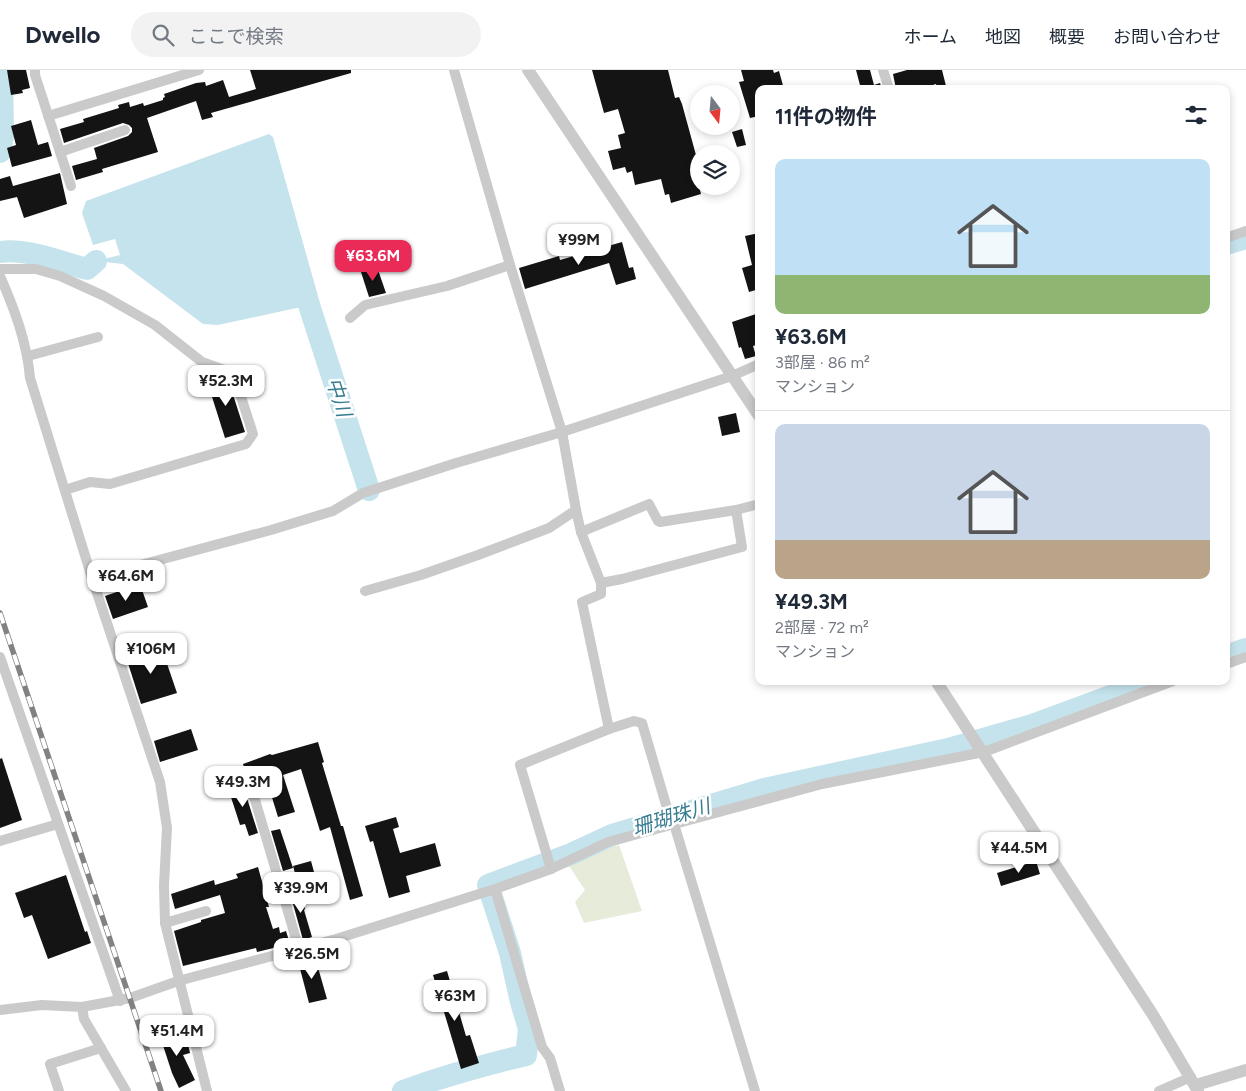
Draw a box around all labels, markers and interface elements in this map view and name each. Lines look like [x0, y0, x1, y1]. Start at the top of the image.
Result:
search box [131, 12, 481, 57]
text: Dwello [25, 20, 101, 49]
icon: search [149, 21, 177, 49]
text: ここで検索 [189, 25, 284, 48]
text: ホーム [904, 26, 957, 48]
text: 地図 [985, 26, 1021, 48]
text: 概要 [1049, 26, 1085, 48]
text: お問い合わせ [1113, 26, 1221, 48]
north arrow [690, 85, 740, 135]
map controls [690, 85, 740, 195]
icon: filters [1182, 101, 1210, 129]
text: 11件の物件 [775, 104, 877, 129]
button: layers [690, 145, 740, 195]
icon: home [948, 191, 1038, 281]
pin: ¥99M [549, 224, 609, 266]
text: ¥99M [558, 230, 600, 249]
pin: ¥63.6M [332, 240, 414, 282]
text: ¥63.6M [346, 246, 400, 265]
text: ¥63.6M [775, 324, 847, 349]
text: 3部屋 · 86 m² [775, 353, 870, 372]
pin: ¥52.3M [185, 364, 267, 407]
text: ¥52.3M [199, 371, 253, 390]
water label: 中川 [321, 374, 357, 422]
text: マンション [775, 377, 855, 396]
icon: home [948, 457, 1038, 547]
pin: ¥64.6M [85, 560, 167, 602]
text: ¥64.6M [98, 566, 154, 585]
text: ¥49.3M [775, 589, 848, 614]
text: 2部屋 · 72 m² [775, 618, 869, 637]
pin: ¥106M [116, 632, 186, 675]
text: ¥106M [126, 639, 176, 658]
text: マンション [775, 642, 855, 661]
pin: ¥49.3M [202, 766, 284, 808]
text: ¥49.3M [215, 772, 271, 791]
water label: 珊瑚珠川 [629, 793, 715, 840]
pin: ¥44.5M [978, 832, 1060, 874]
text: ¥44.5M [991, 838, 1047, 857]
pin: ¥39.9M [260, 872, 342, 914]
text: ¥39.9M [274, 878, 328, 897]
pin: ¥26.5M [271, 938, 353, 980]
text: ¥26.5M [284, 944, 340, 963]
pin: ¥63M [425, 980, 485, 1022]
text: ¥63M [434, 986, 476, 1005]
pin: ¥51.4M [136, 1014, 218, 1057]
text: ¥51.4M [150, 1021, 204, 1040]

